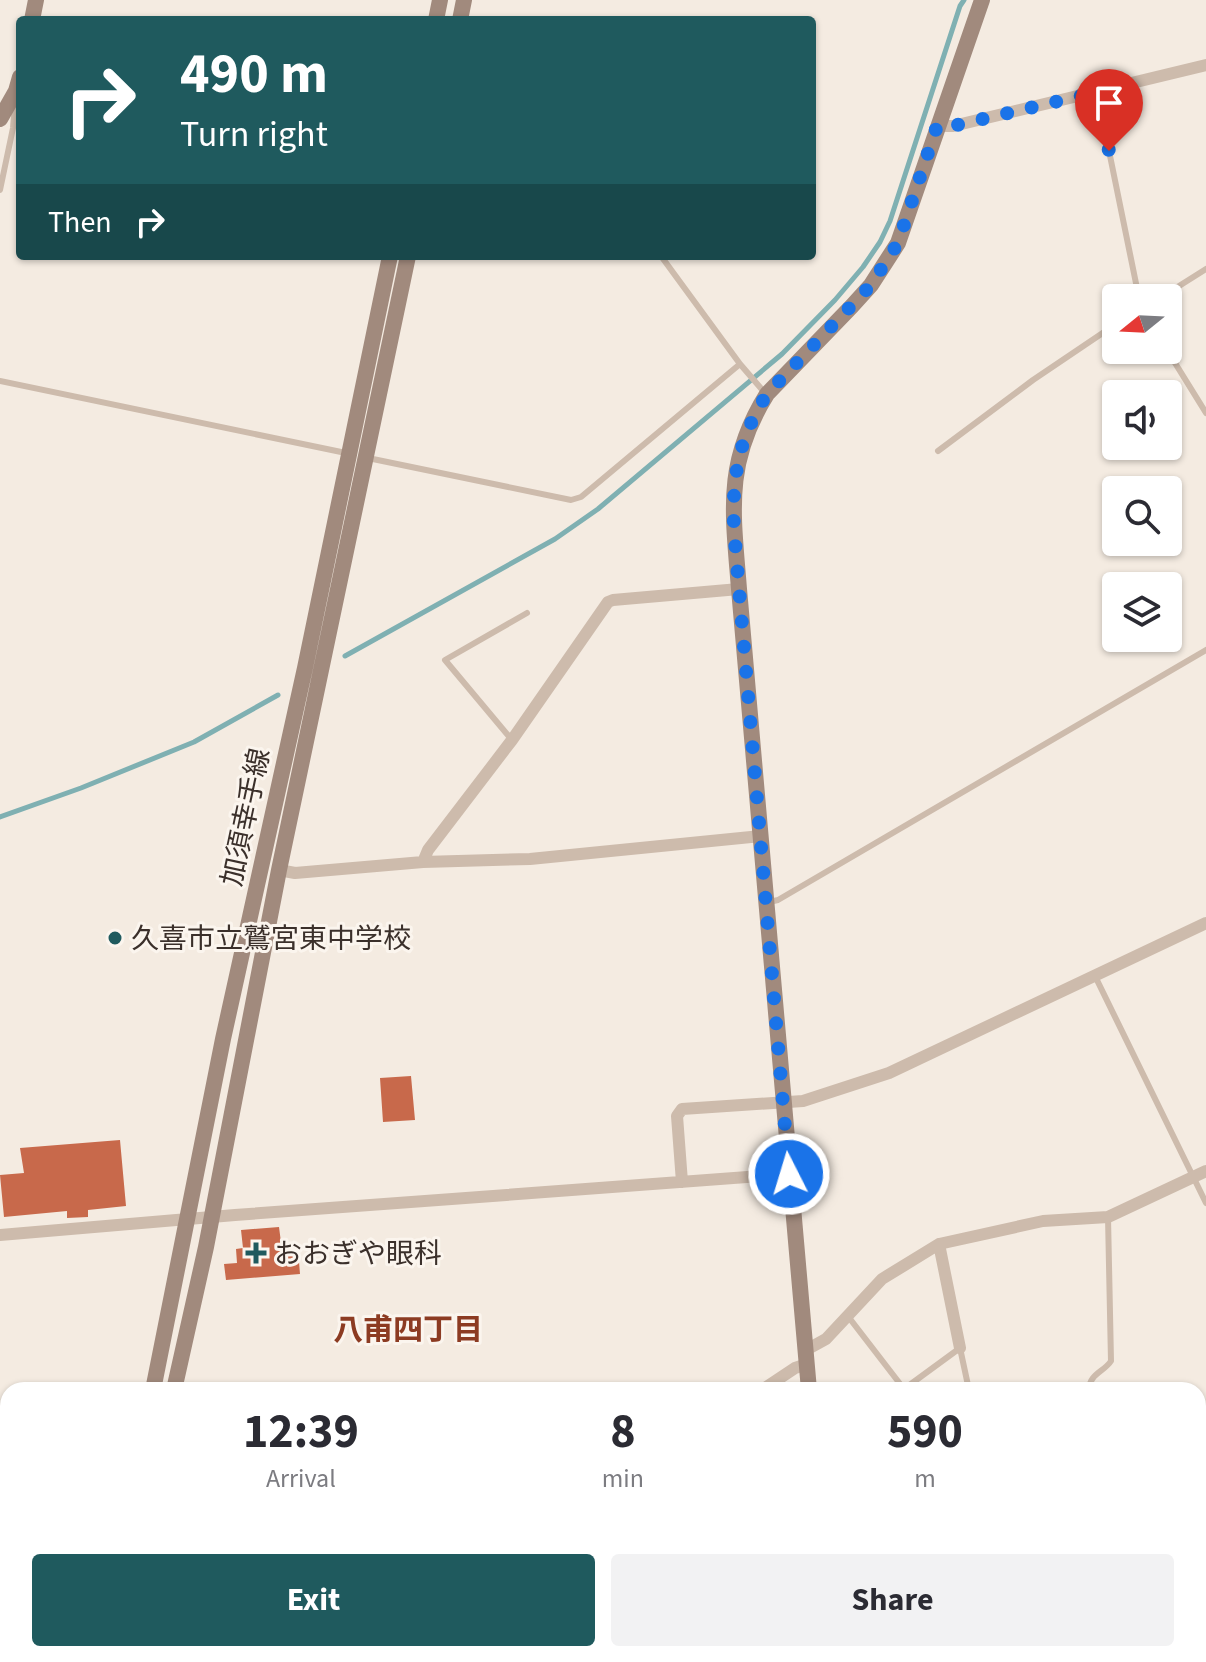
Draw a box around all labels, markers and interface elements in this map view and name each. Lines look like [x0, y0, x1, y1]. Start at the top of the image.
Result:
text: 490 m [180, 35, 328, 114]
icon: right [48, 48, 152, 152]
pin [1075, 69, 1143, 151]
icon: arrive [1087, 81, 1131, 125]
text: Turn right [180, 109, 328, 160]
icon: right [128, 200, 172, 244]
text: Then [48, 201, 112, 244]
north arrow [1102, 284, 1182, 364]
map controls [1102, 284, 1182, 652]
button: sound [1102, 380, 1182, 460]
button: search [1102, 476, 1182, 556]
button: layers [1102, 572, 1182, 652]
street label: 加須幸手線 [212, 745, 280, 890]
place label: 久喜市立鷲宮東中学校 [131, 919, 411, 959]
marker: 久喜市立鷲宮東中学校 [106, 929, 124, 947]
position arrow [747, 1132, 831, 1216]
place label: おおぎや眼科 [274, 1234, 442, 1274]
marker: おおぎや眼科 [245, 1242, 267, 1264]
district label: 八甫四丁目 [333, 1309, 483, 1352]
text: 12:39 [243, 1398, 359, 1466]
text: 8 [610, 1398, 636, 1466]
text: 590 [887, 1398, 963, 1466]
text: Arrival [266, 1460, 336, 1497]
text: min [602, 1460, 644, 1497]
text: m [914, 1460, 936, 1497]
button: Exit [32, 1554, 595, 1646]
button: Share [611, 1554, 1174, 1646]

